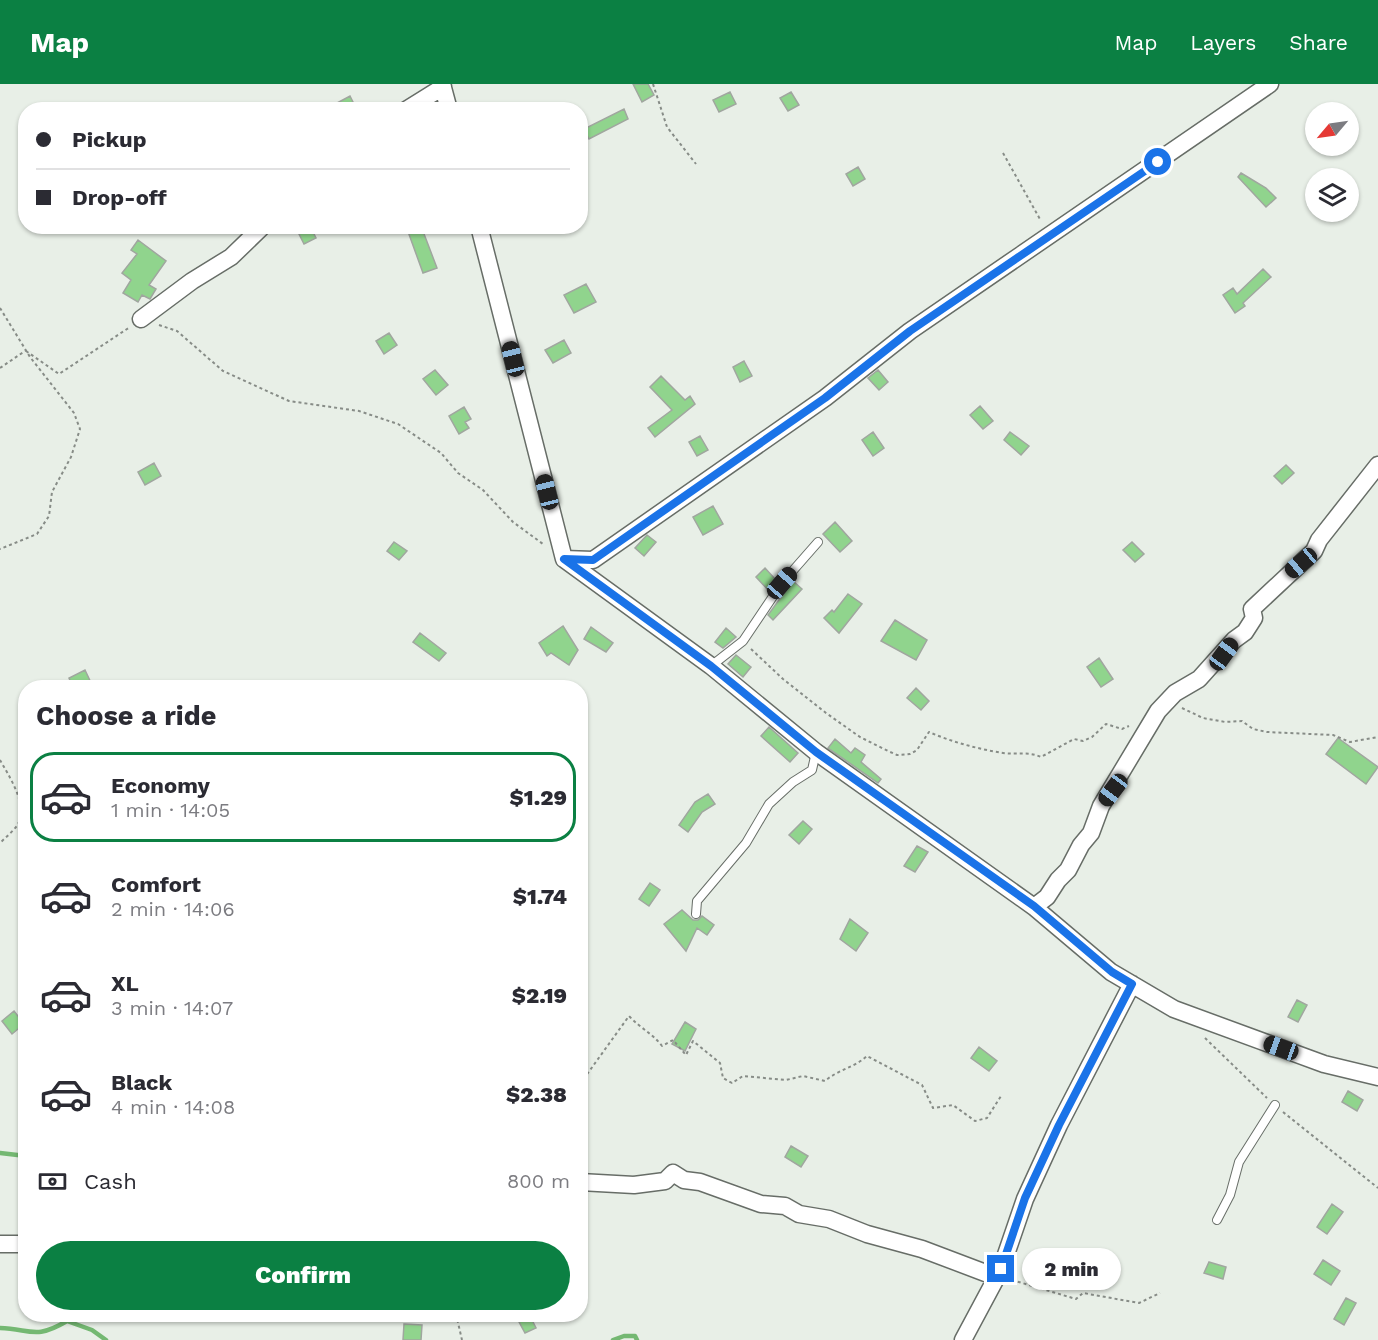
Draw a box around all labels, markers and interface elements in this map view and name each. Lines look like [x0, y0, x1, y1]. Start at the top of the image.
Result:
text: Map [30, 26, 89, 59]
text: Map [1114, 30, 1157, 55]
text: Layers [1190, 30, 1256, 55]
text: Share [1289, 30, 1348, 55]
north arrow [1305, 102, 1359, 156]
map controls [1305, 102, 1359, 222]
text: Pickup [72, 127, 147, 152]
route start [1144, 148, 1171, 175]
button: layers [1305, 168, 1359, 222]
text: Drop-off [72, 185, 167, 210]
car [500, 339, 526, 379]
car [534, 472, 560, 512]
car [1281, 545, 1321, 581]
car [763, 564, 801, 602]
car [1206, 634, 1242, 674]
text: Choose a ride [36, 700, 216, 732]
icon: car [39, 770, 93, 824]
car [1095, 770, 1131, 810]
text: Economy [111, 773, 210, 798]
text: $1.29 [510, 785, 567, 810]
text: 1 min · 14:05 [111, 798, 230, 822]
icon: car [39, 869, 93, 923]
text: Comfort [111, 872, 201, 897]
text: $1.74 [513, 884, 567, 909]
text: 2 min · 14:06 [111, 897, 235, 921]
icon: car [39, 968, 93, 1022]
text: XL [111, 971, 139, 996]
text: $2.19 [512, 983, 567, 1008]
text: 3 min · 14:07 [111, 996, 233, 1020]
car [1261, 1033, 1301, 1063]
icon: car [39, 1067, 93, 1121]
text: Black [111, 1070, 172, 1095]
text: $2.38 [506, 1082, 567, 1107]
text: 4 min · 14:08 [111, 1095, 235, 1119]
icon: cash [36, 1165, 69, 1198]
text: Cash [84, 1169, 137, 1194]
text: 800 m [507, 1169, 570, 1193]
button: Confirm [36, 1241, 570, 1310]
callout: 2 min [1022, 1248, 1121, 1290]
route end [987, 1255, 1014, 1282]
text: 2 min [1044, 1257, 1099, 1281]

